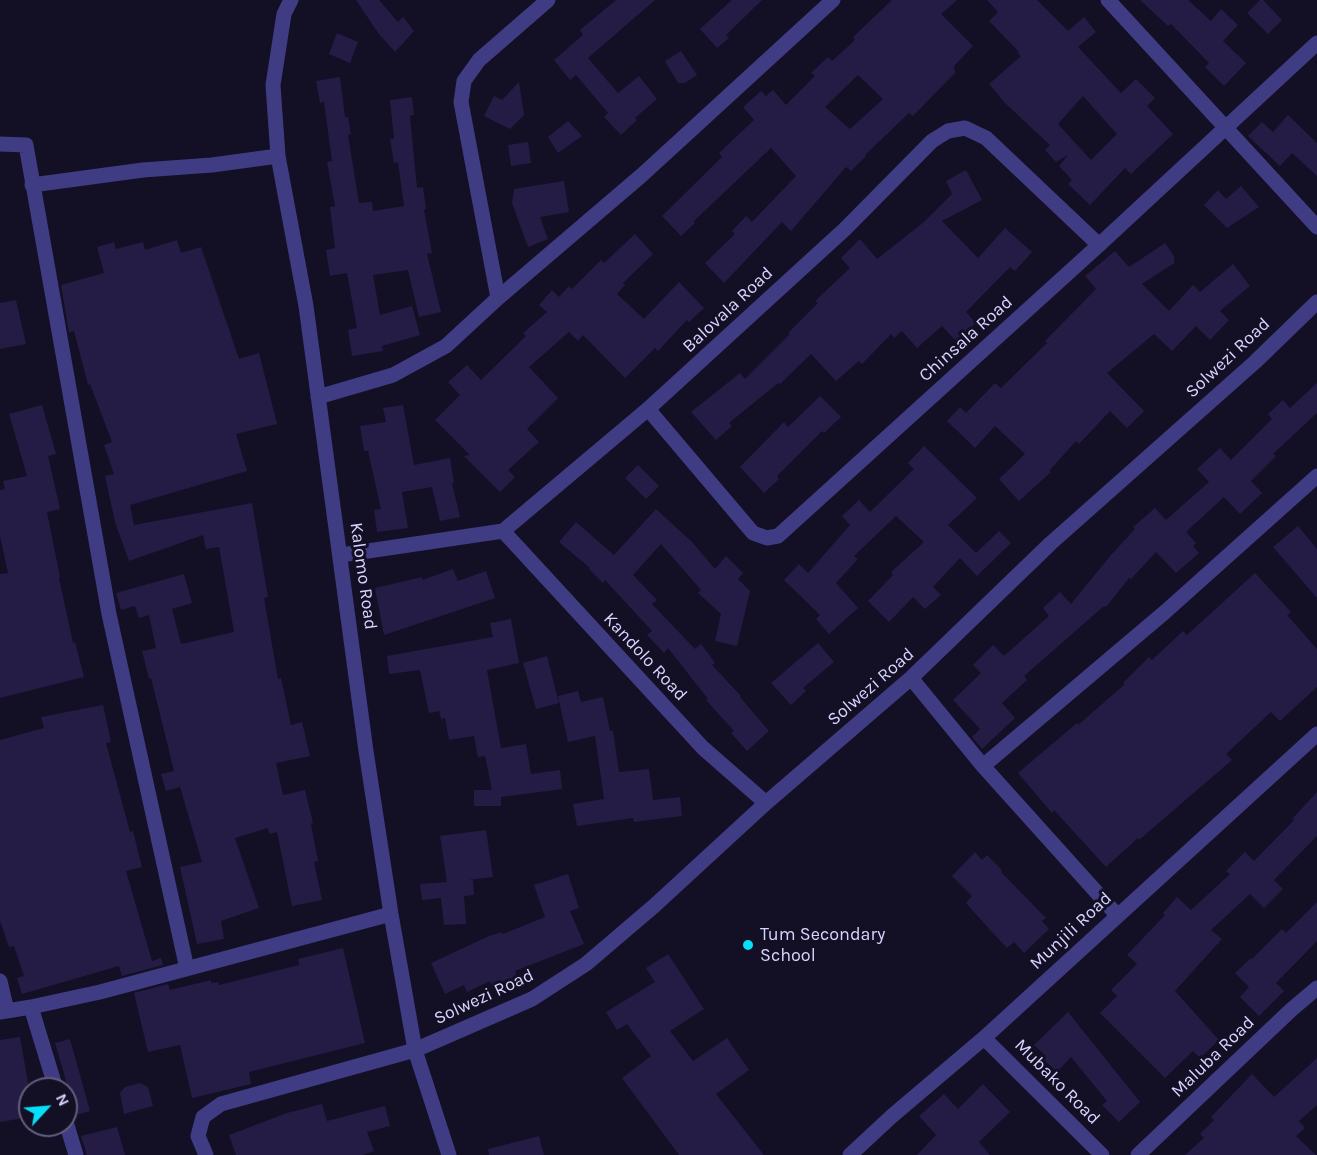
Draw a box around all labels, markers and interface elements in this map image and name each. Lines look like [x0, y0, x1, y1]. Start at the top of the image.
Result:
street label: Balovala Road [678, 263, 778, 357]
street label: Chinsala Road [915, 291, 1017, 387]
street label: Solwezi Road [1181, 313, 1275, 403]
street label: Kalomo Road [345, 521, 381, 631]
street label: Kandolo Road [599, 608, 691, 706]
street label: Solwezi Road [823, 644, 919, 730]
street label: Munjili Road [1026, 888, 1116, 974]
place label: Tum Secondary School [760, 924, 885, 966]
marker: Tum Secondary School [741, 938, 755, 952]
street label: Solwezi Road [431, 964, 537, 1030]
street label: Maluba Road [1167, 1012, 1259, 1102]
street label: Mubako Road [1010, 1035, 1104, 1129]
north arrow [18, 1077, 78, 1137]
text: N [52, 1090, 74, 1109]

